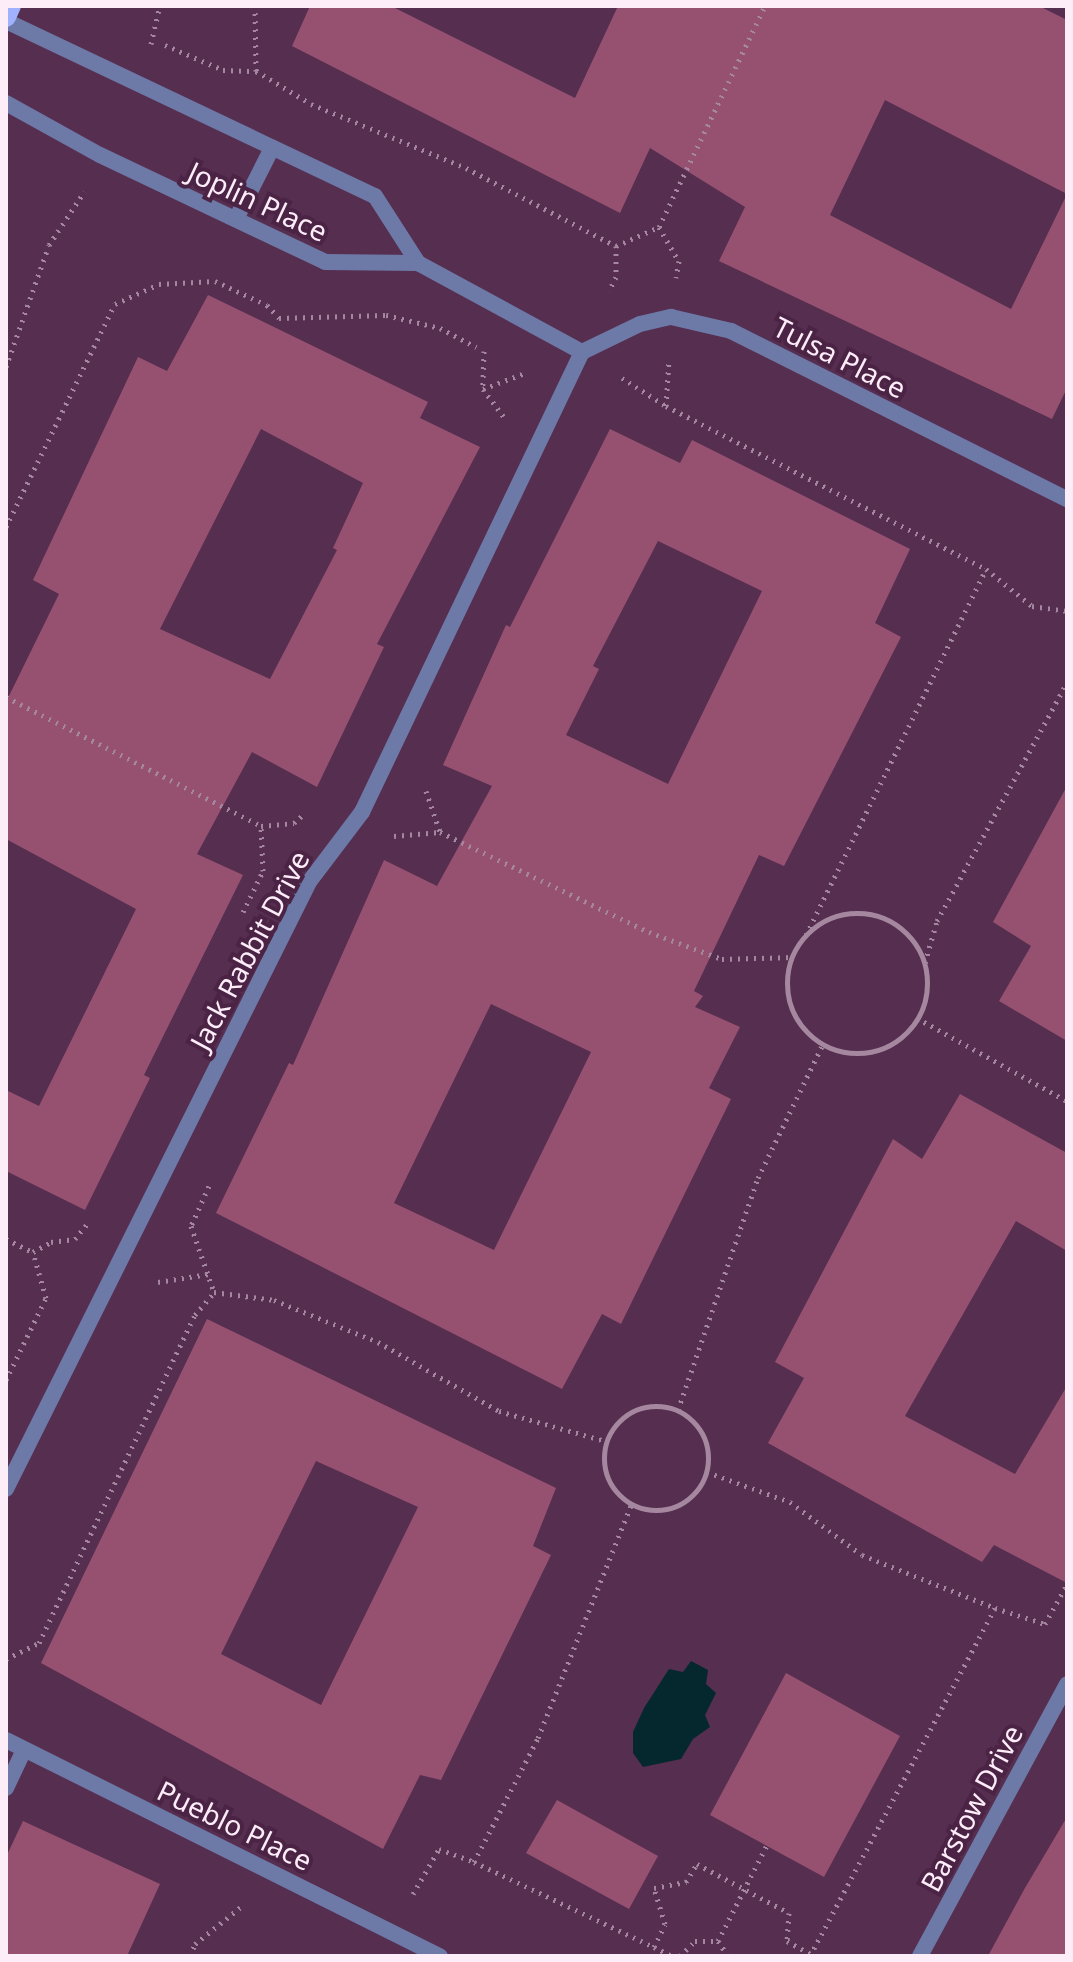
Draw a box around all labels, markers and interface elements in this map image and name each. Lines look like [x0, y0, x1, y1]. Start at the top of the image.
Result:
street label: Joplin Place [183, 154, 333, 248]
street label: Tulsa Place [768, 309, 912, 405]
street label: Jack Rabbit Drive [182, 845, 316, 1055]
street label: Barstow Drive [913, 1719, 1029, 1897]
street label: Pueblo Place [152, 1773, 318, 1877]

